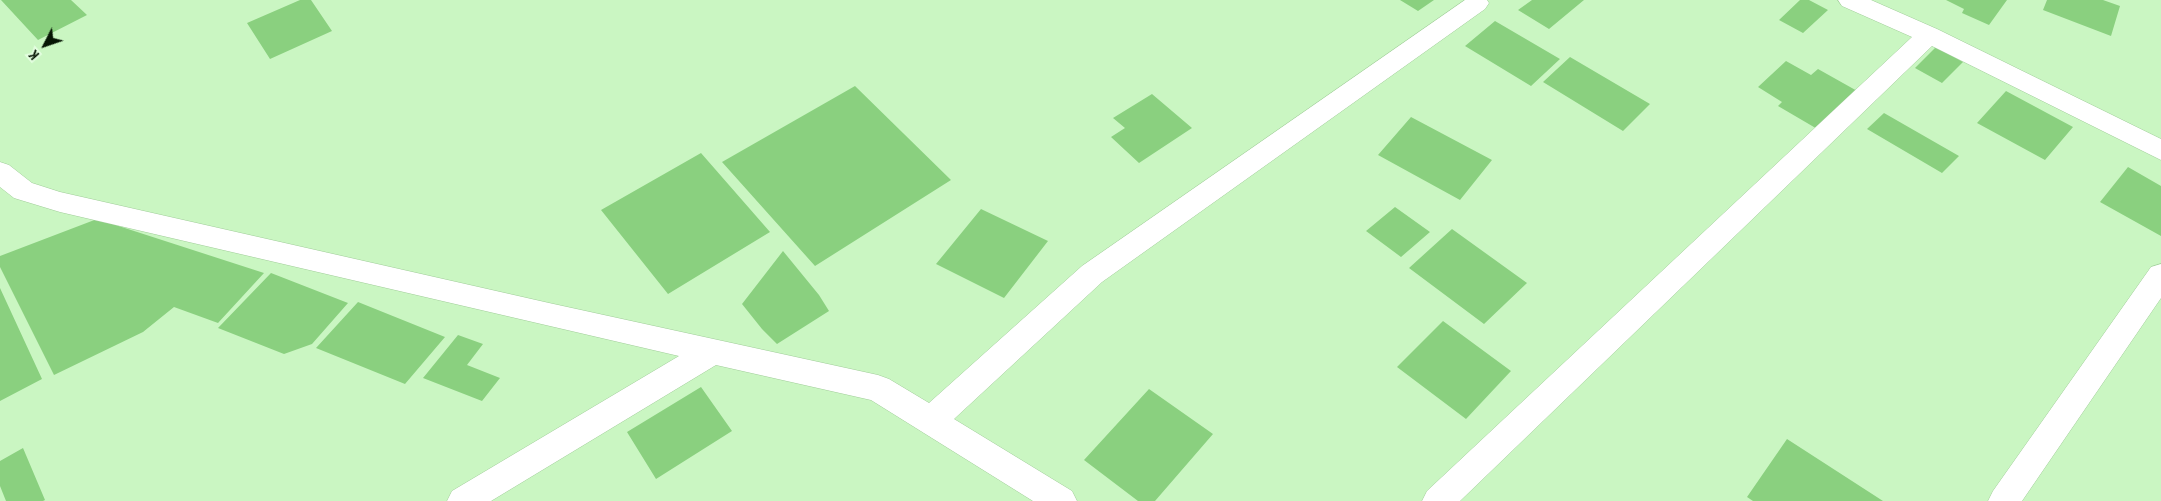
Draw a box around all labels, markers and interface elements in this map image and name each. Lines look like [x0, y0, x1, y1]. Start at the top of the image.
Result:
north arrow [20, 20, 70, 70]
text: K [24, 46, 43, 63]

